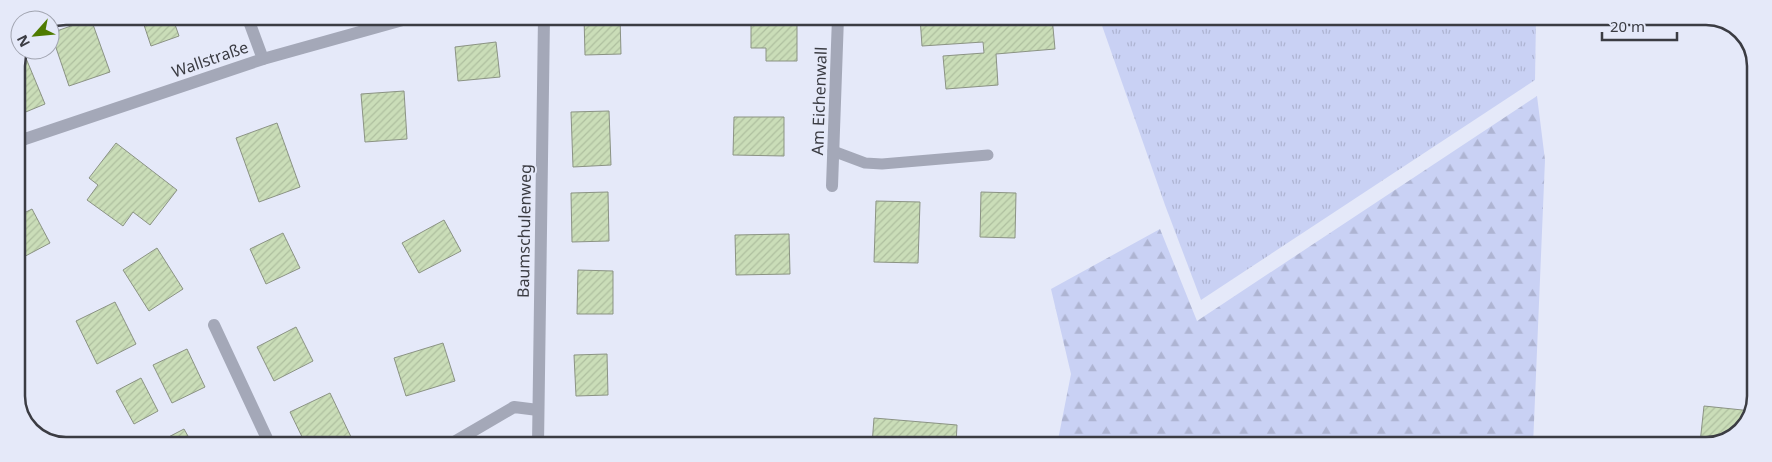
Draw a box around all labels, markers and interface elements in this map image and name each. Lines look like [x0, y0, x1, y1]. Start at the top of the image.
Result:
north arrow [10, 10, 60, 60]
scale bar [1602, 10, 1677, 42]
text: 20 m [1610, 16, 1645, 36]
text: N [12, 32, 34, 51]
street label: Wallstraße [169, 36, 251, 82]
street label: Am Eichenwall [806, 46, 832, 156]
street label: Baumschulenweg [512, 164, 536, 298]

